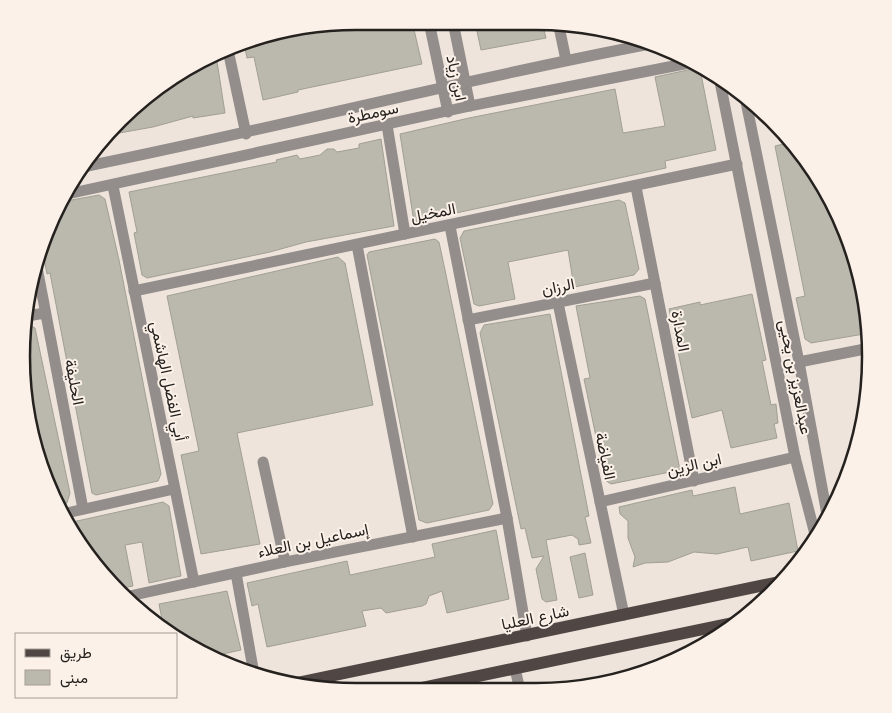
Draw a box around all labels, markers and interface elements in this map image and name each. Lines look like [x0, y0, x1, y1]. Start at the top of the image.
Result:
street label: ابن زياد [441, 54, 470, 103]
street label: سومطرة [346, 99, 400, 128]
street label: المخيل [409, 200, 457, 227]
street label: الرزان [540, 275, 576, 300]
street label: المدارة [666, 309, 693, 353]
street label: عبدالعزيز بن يحيى [774, 318, 815, 436]
street label: أبي الفضل الهاشمي [143, 320, 190, 444]
street label: الحليفة [61, 358, 87, 407]
street label: الفياضة [591, 431, 619, 482]
street label: ابن الزين [665, 450, 724, 481]
street label: إسماعيل بن العلاء [256, 520, 371, 563]
street label: شارع العليا [500, 602, 571, 636]
legend [15, 633, 178, 698]
text: طريق [60, 645, 92, 663]
text: مبنى [60, 670, 88, 688]

